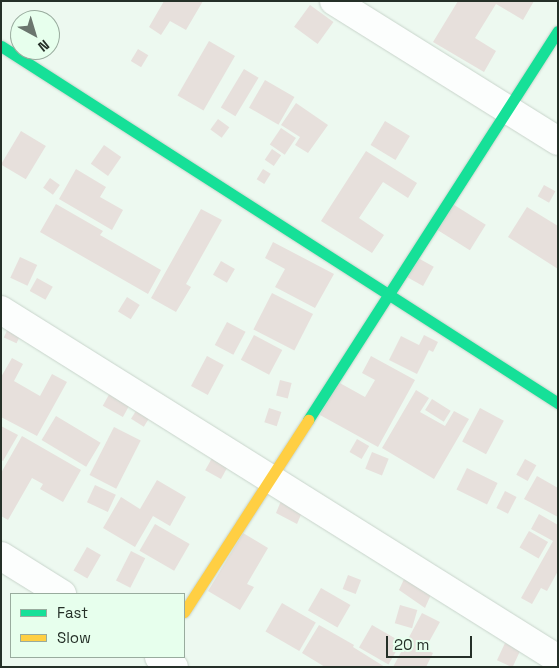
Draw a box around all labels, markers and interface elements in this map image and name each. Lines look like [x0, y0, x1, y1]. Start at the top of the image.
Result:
north arrow [10, 10, 60, 60]
text: N [35, 36, 53, 56]
legend [10, 593, 185, 658]
text: Fast [57, 603, 88, 622]
scale bar [389, 626, 475, 658]
text: Slow [57, 628, 91, 647]
text: 20 m [394, 635, 429, 654]

